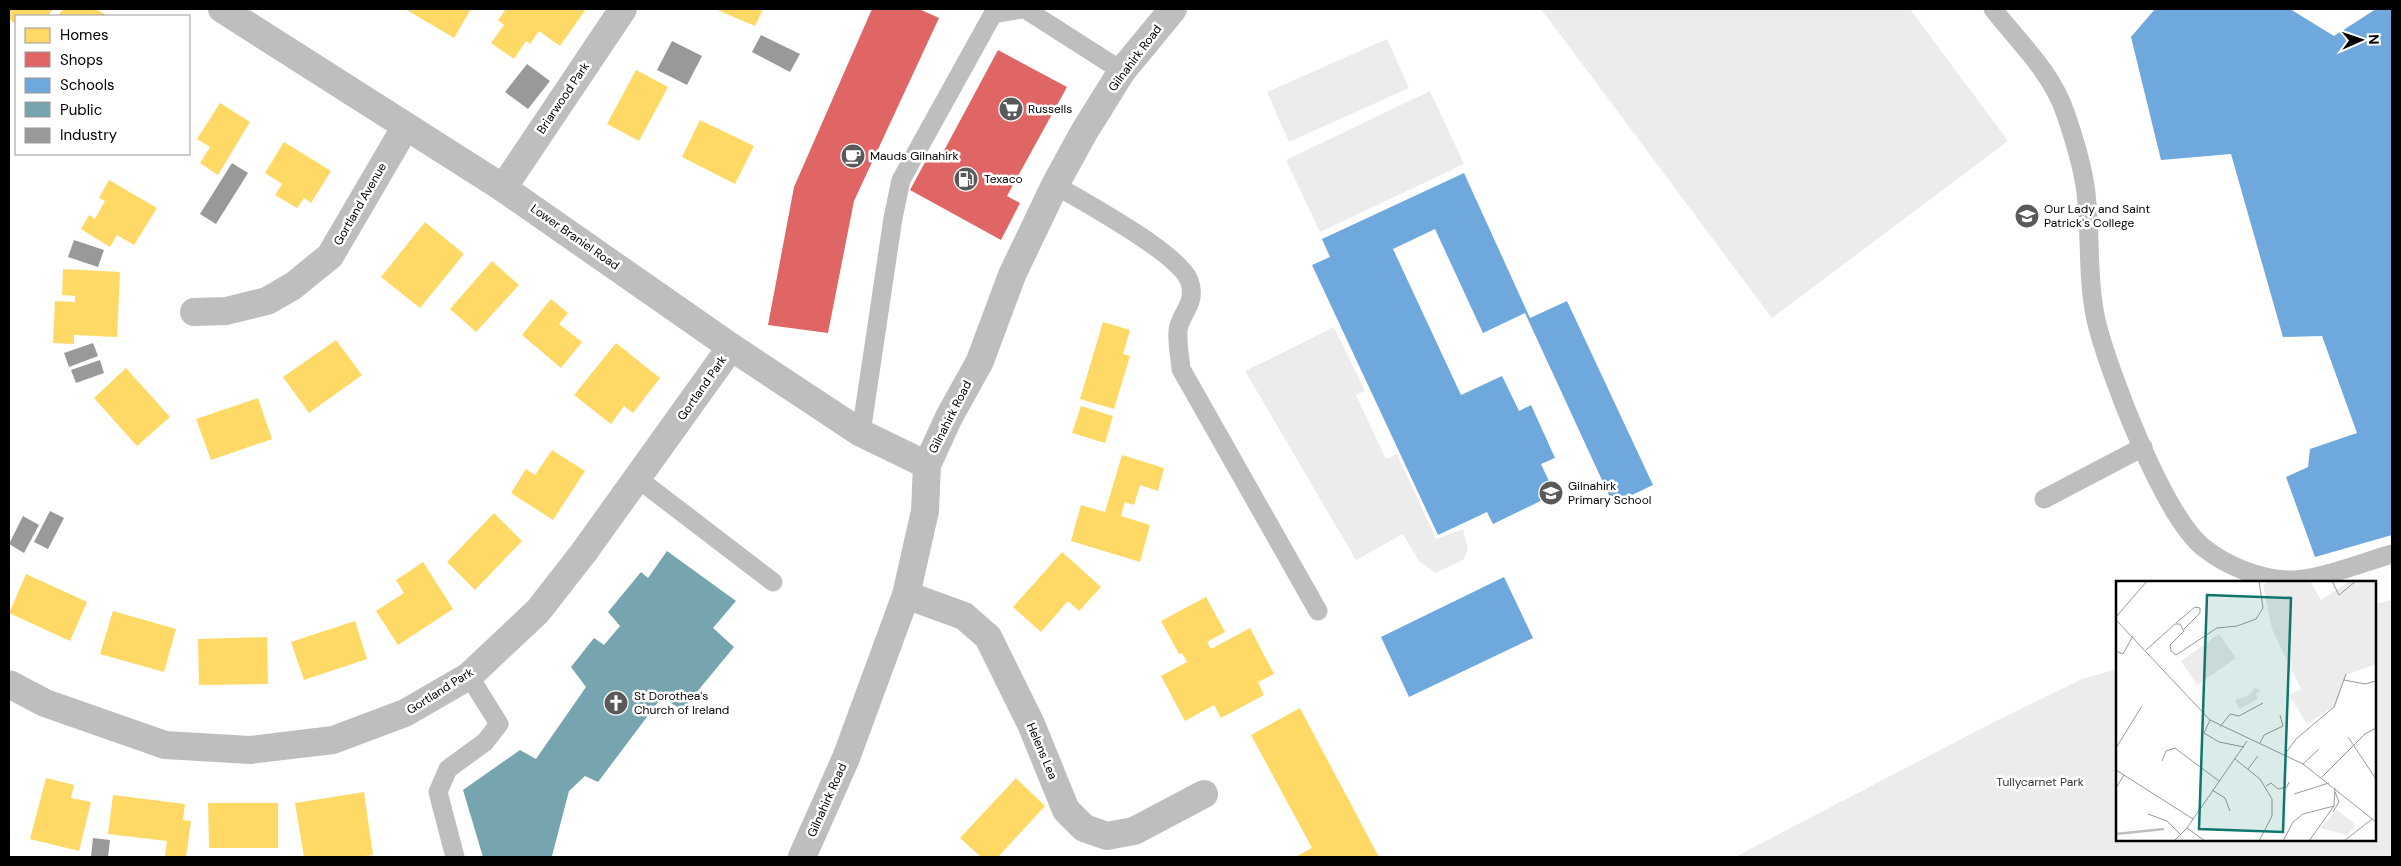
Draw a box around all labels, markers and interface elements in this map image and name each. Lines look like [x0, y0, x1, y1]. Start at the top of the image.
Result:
legend [15, 15, 190, 155]
north arrow [2336, 15, 2386, 65]
street label: Gilnahirk Road [1105, 21, 1165, 95]
text: Homes [60, 25, 109, 45]
text: N [2365, 34, 2383, 45]
text: Shops [60, 50, 103, 70]
street label: Briarwood Park [533, 59, 593, 137]
text: Schools [60, 75, 115, 95]
supermarket icon: Russells [998, 96, 1024, 122]
text: Public [60, 100, 102, 120]
place label: Russells [1028, 101, 1072, 117]
text: Industry [60, 125, 118, 145]
cafe icon: Mauds Gilnahirk [840, 143, 866, 169]
place label: Mauds Gilnahirk [870, 148, 959, 164]
street label: Gortland Avenue [330, 160, 390, 248]
fuel station icon: Texaco [953, 166, 979, 192]
place label: Texaco [984, 171, 1023, 187]
street label: Lower Braniel Road [527, 200, 623, 274]
place label: Our Lady and Saint Patrick's College [2044, 201, 2150, 231]
school or university icon: Our Lady and Saint Patrick's College [2014, 203, 2040, 229]
street label: Gortland Park [674, 352, 730, 424]
street label: Gilnahirk Road [925, 378, 975, 456]
place label: Gilnahirk Primary School [1568, 478, 1651, 508]
school or university icon: Gilnahirk Primary School [1538, 480, 1564, 506]
inset map [2116, 581, 2376, 841]
street label: Gortland Park [404, 664, 476, 718]
place label: St Dorothea's Church of Ireland [634, 688, 729, 718]
church icon: St Dorothea's Church of Ireland [603, 690, 629, 716]
street label: Helens Lea [1023, 720, 1061, 782]
street label: Gilnahirk Road [804, 760, 850, 840]
park label: Tullycarnet Park [1996, 774, 2084, 790]

